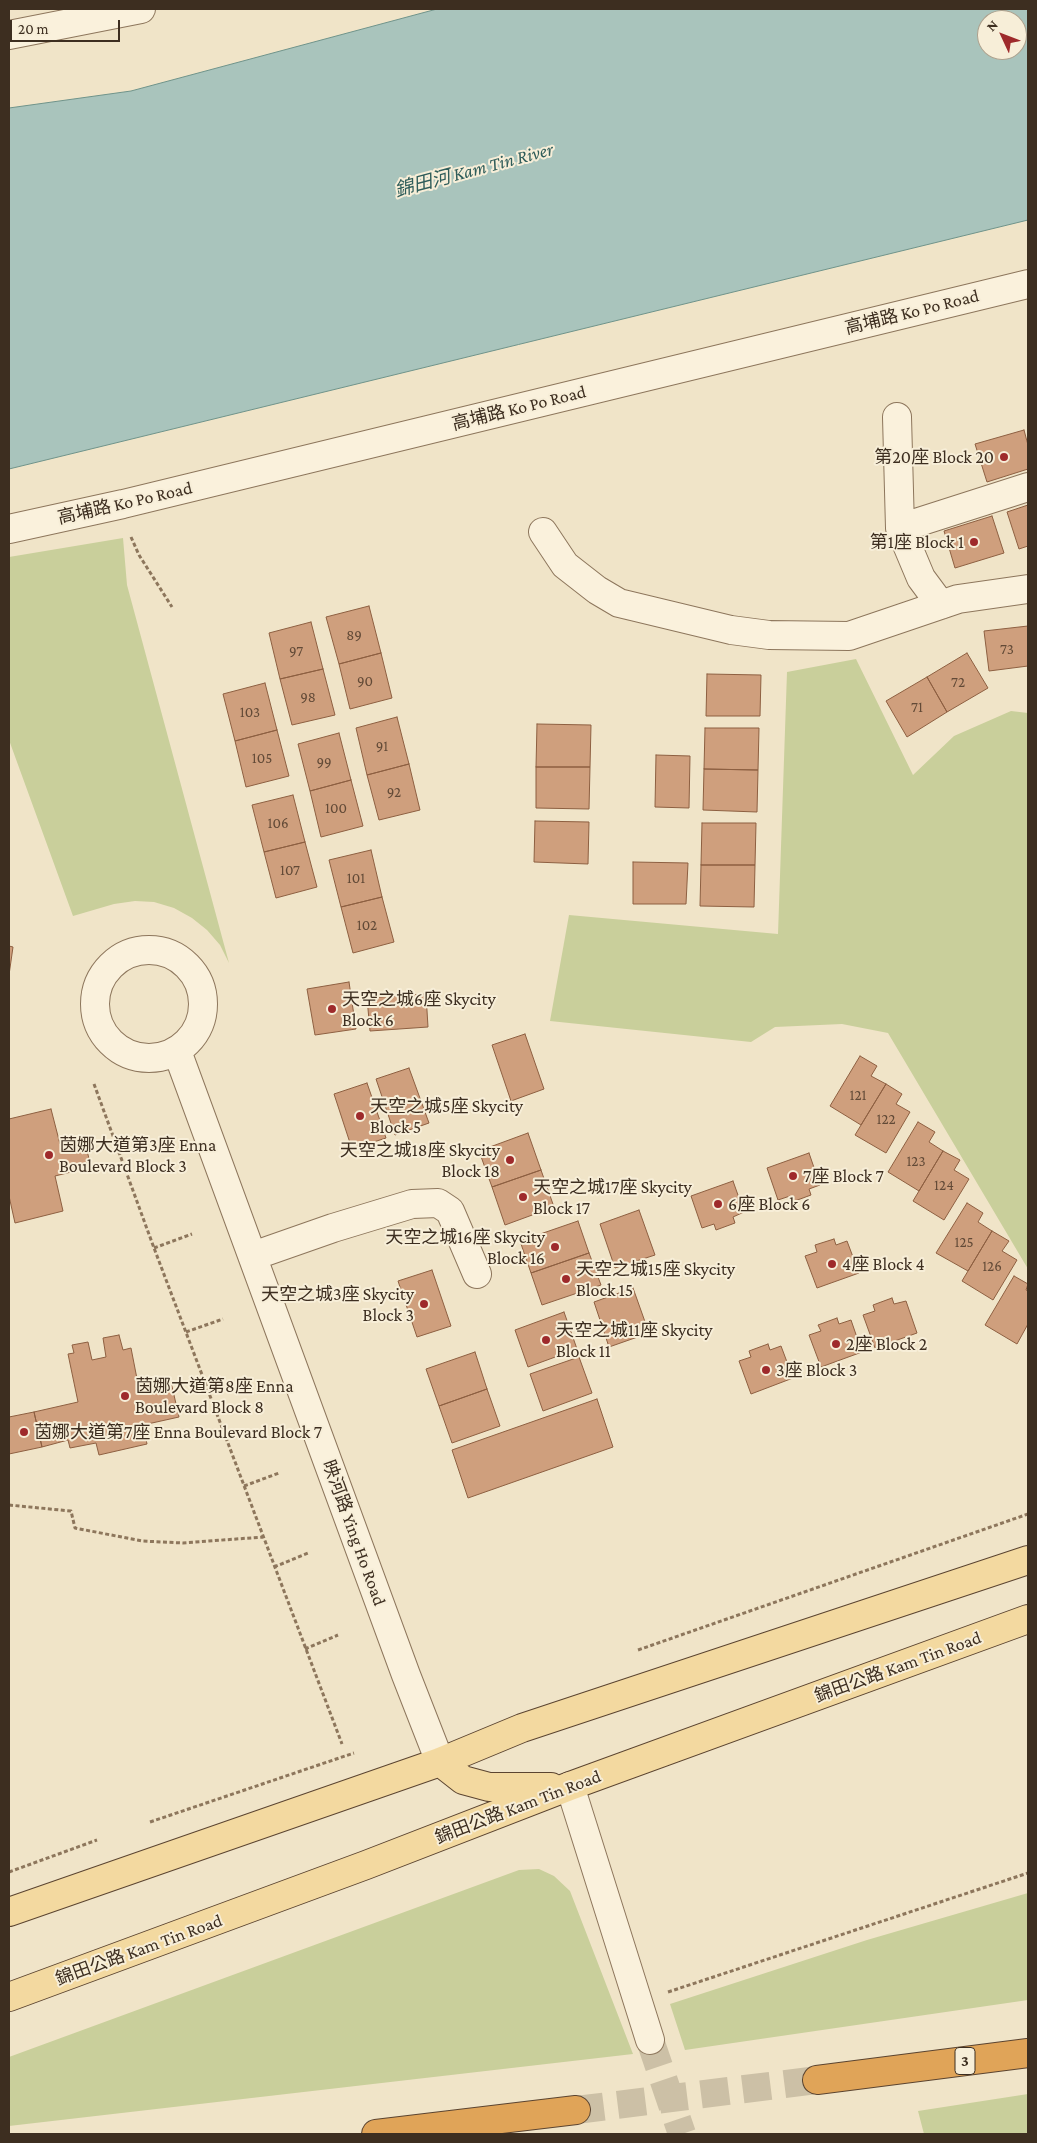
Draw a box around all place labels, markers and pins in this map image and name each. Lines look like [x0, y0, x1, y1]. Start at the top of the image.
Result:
place label: 第20座 Block 20 [874, 446, 994, 468]
marker: 第20座 Block 20 [998, 451, 1010, 463]
place label: 第1座 Block 1 [870, 531, 964, 553]
marker: 第1座 Block 1 [968, 536, 980, 548]
place label: 天空之城6座 Skycity Block 6 [342, 988, 496, 1030]
marker: 天空之城6座 Skycity Block 6 [326, 1003, 338, 1015]
place label: 天空之城5座 Skycity Block 5 [370, 1095, 523, 1138]
marker: 天空之城5座 Skycity Block 5 [354, 1110, 366, 1122]
place label: 茵娜大道第3座 Enna Boulevard Block 3 [59, 1134, 216, 1176]
place label: 天空之城18座 Skycity Block 18 [340, 1139, 500, 1182]
marker: 茵娜大道第3座 Enna Boulevard Block 3 [43, 1149, 55, 1161]
marker: 天空之城18座 Skycity Block 18 [504, 1154, 516, 1166]
place label: 7座 Block 7 [803, 1165, 884, 1187]
marker: 7座 Block 7 [787, 1170, 799, 1182]
place label: 天空之城17座 Skycity Block 17 [533, 1176, 692, 1218]
marker: 天空之城17座 Skycity Block 17 [517, 1191, 529, 1203]
place label: 6座 Block 6 [728, 1193, 811, 1215]
marker: 6座 Block 6 [712, 1198, 724, 1210]
place label: 天空之城16座 Skycity Block 16 [385, 1226, 545, 1268]
marker: 天空之城16座 Skycity Block 16 [549, 1241, 561, 1253]
place label: 4座 Block 4 [842, 1253, 925, 1275]
place label: 天空之城15座 Skycity Block 15 [576, 1258, 735, 1300]
marker: 4座 Block 4 [826, 1258, 838, 1270]
marker: 天空之城15座 Skycity Block 15 [560, 1273, 572, 1285]
place label: 天空之城3座 Skycity Block 3 [261, 1283, 414, 1326]
marker: 天空之城3座 Skycity Block 3 [418, 1298, 430, 1310]
place label: 天空之城11座 Skycity Block 11 [556, 1319, 713, 1362]
place label: 2座 Block 2 [846, 1333, 927, 1355]
marker: 天空之城11座 Skycity Block 11 [540, 1334, 552, 1346]
marker: 2座 Block 2 [830, 1338, 842, 1350]
place label: 3座 Block 3 [776, 1359, 857, 1381]
marker: 3座 Block 3 [760, 1364, 772, 1376]
place label: 茵娜大道第8座 Enna Boulevard Block 8 [135, 1375, 294, 1418]
marker: 茵娜大道第8座 Enna Boulevard Block 8 [119, 1390, 131, 1402]
place label: 茵娜大道第7座 Enna Boulevard Block 7 [34, 1421, 322, 1443]
marker: 茵娜大道第7座 Enna Boulevard Block 7 [18, 1426, 30, 1438]

